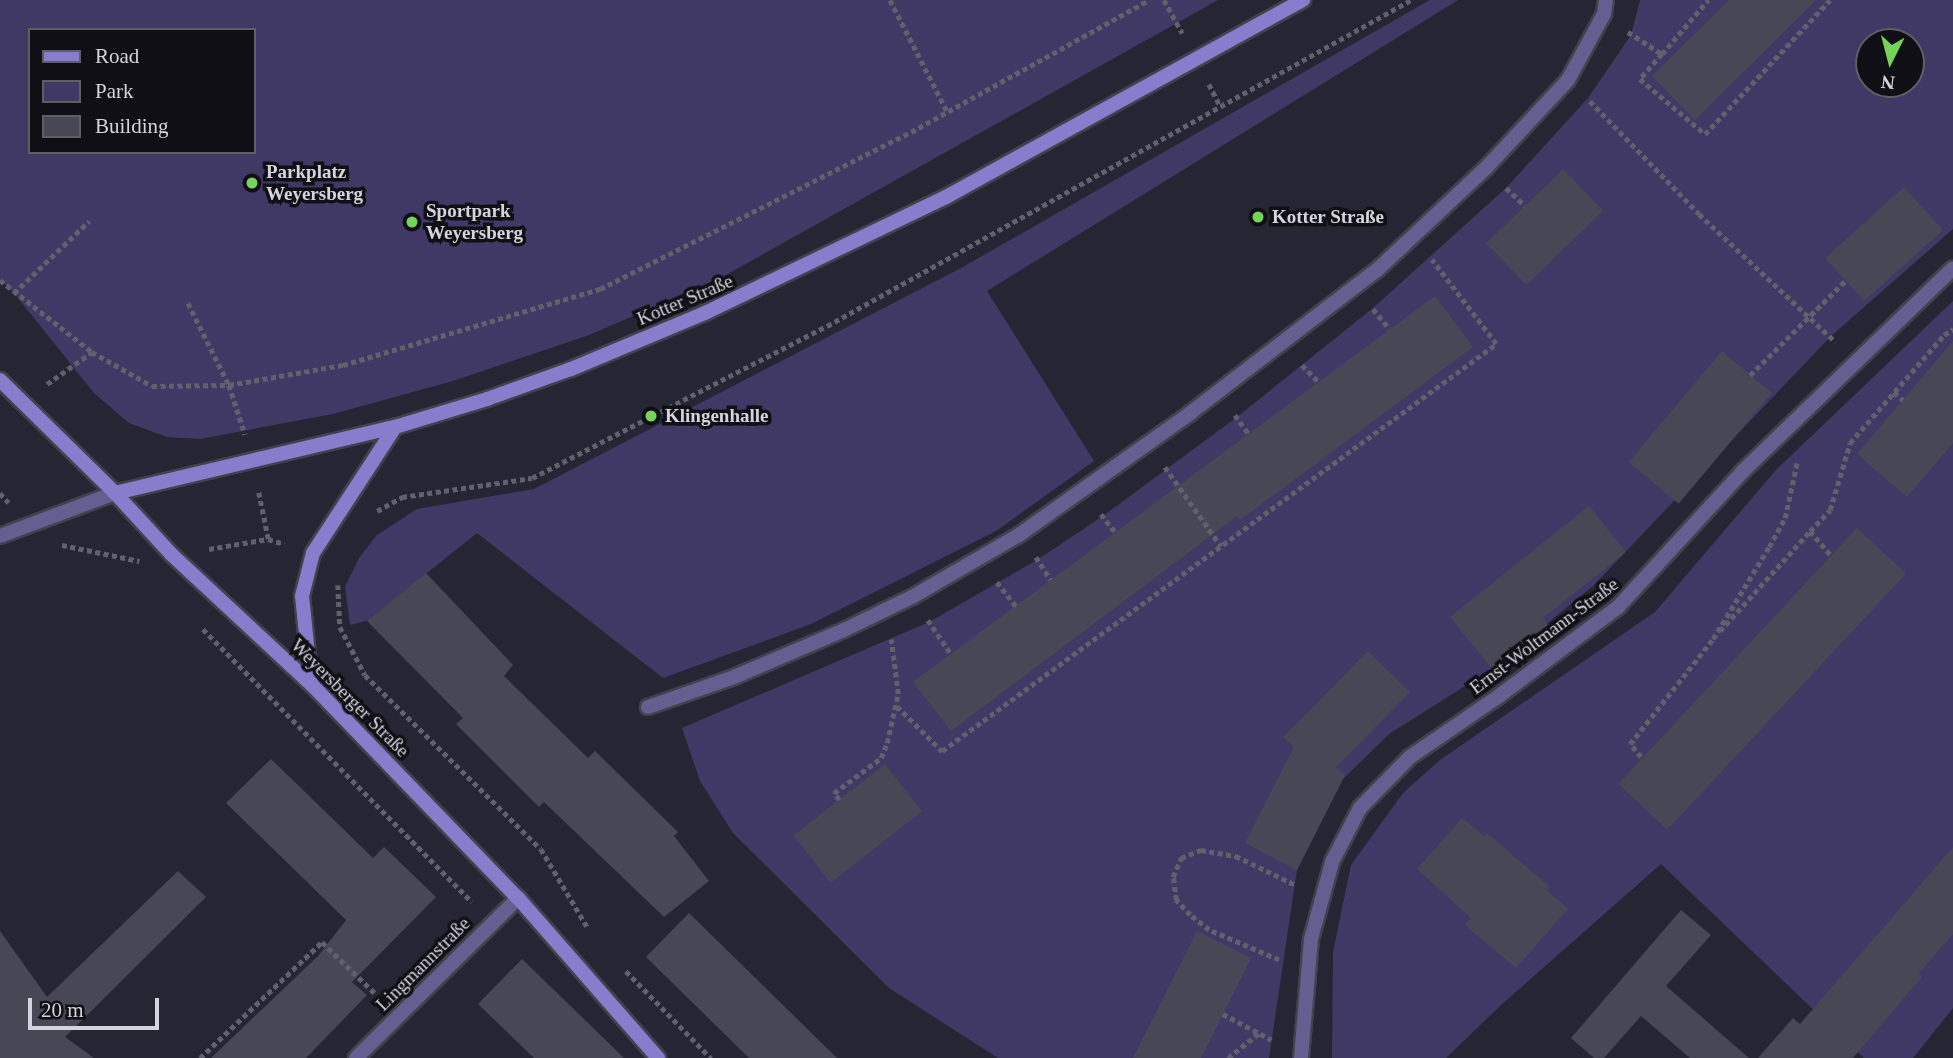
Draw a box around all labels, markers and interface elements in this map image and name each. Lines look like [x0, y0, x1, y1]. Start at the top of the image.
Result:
legend [28, 28, 256, 154]
north arrow [1855, 28, 1925, 98]
text: Road [95, 44, 139, 68]
text: N [1880, 71, 1896, 94]
text: Park [95, 79, 134, 103]
text: Building [95, 114, 169, 138]
place label: Parkplatz Weyersberg [266, 161, 363, 205]
marker: Parkplatz Weyersberg [244, 175, 260, 191]
place label: Sportpark Weyersberg [426, 200, 523, 244]
place label: Kotter Straße [1272, 206, 1384, 228]
marker: Kotter Straße [1250, 209, 1266, 225]
marker: Sportpark Weyersberg [404, 214, 420, 230]
street label: Kotter Straße [634, 270, 736, 330]
place label: Klingenhalle [665, 405, 768, 427]
marker: Klingenhalle [643, 408, 659, 424]
street label: Ernst-Woltmann-Straße [1465, 573, 1623, 699]
street label: Weyersberger Straße [286, 634, 414, 762]
street label: Lingmannstraße [371, 912, 475, 1016]
scale bar [32, 984, 163, 1028]
text: 20 m [41, 998, 84, 1022]

